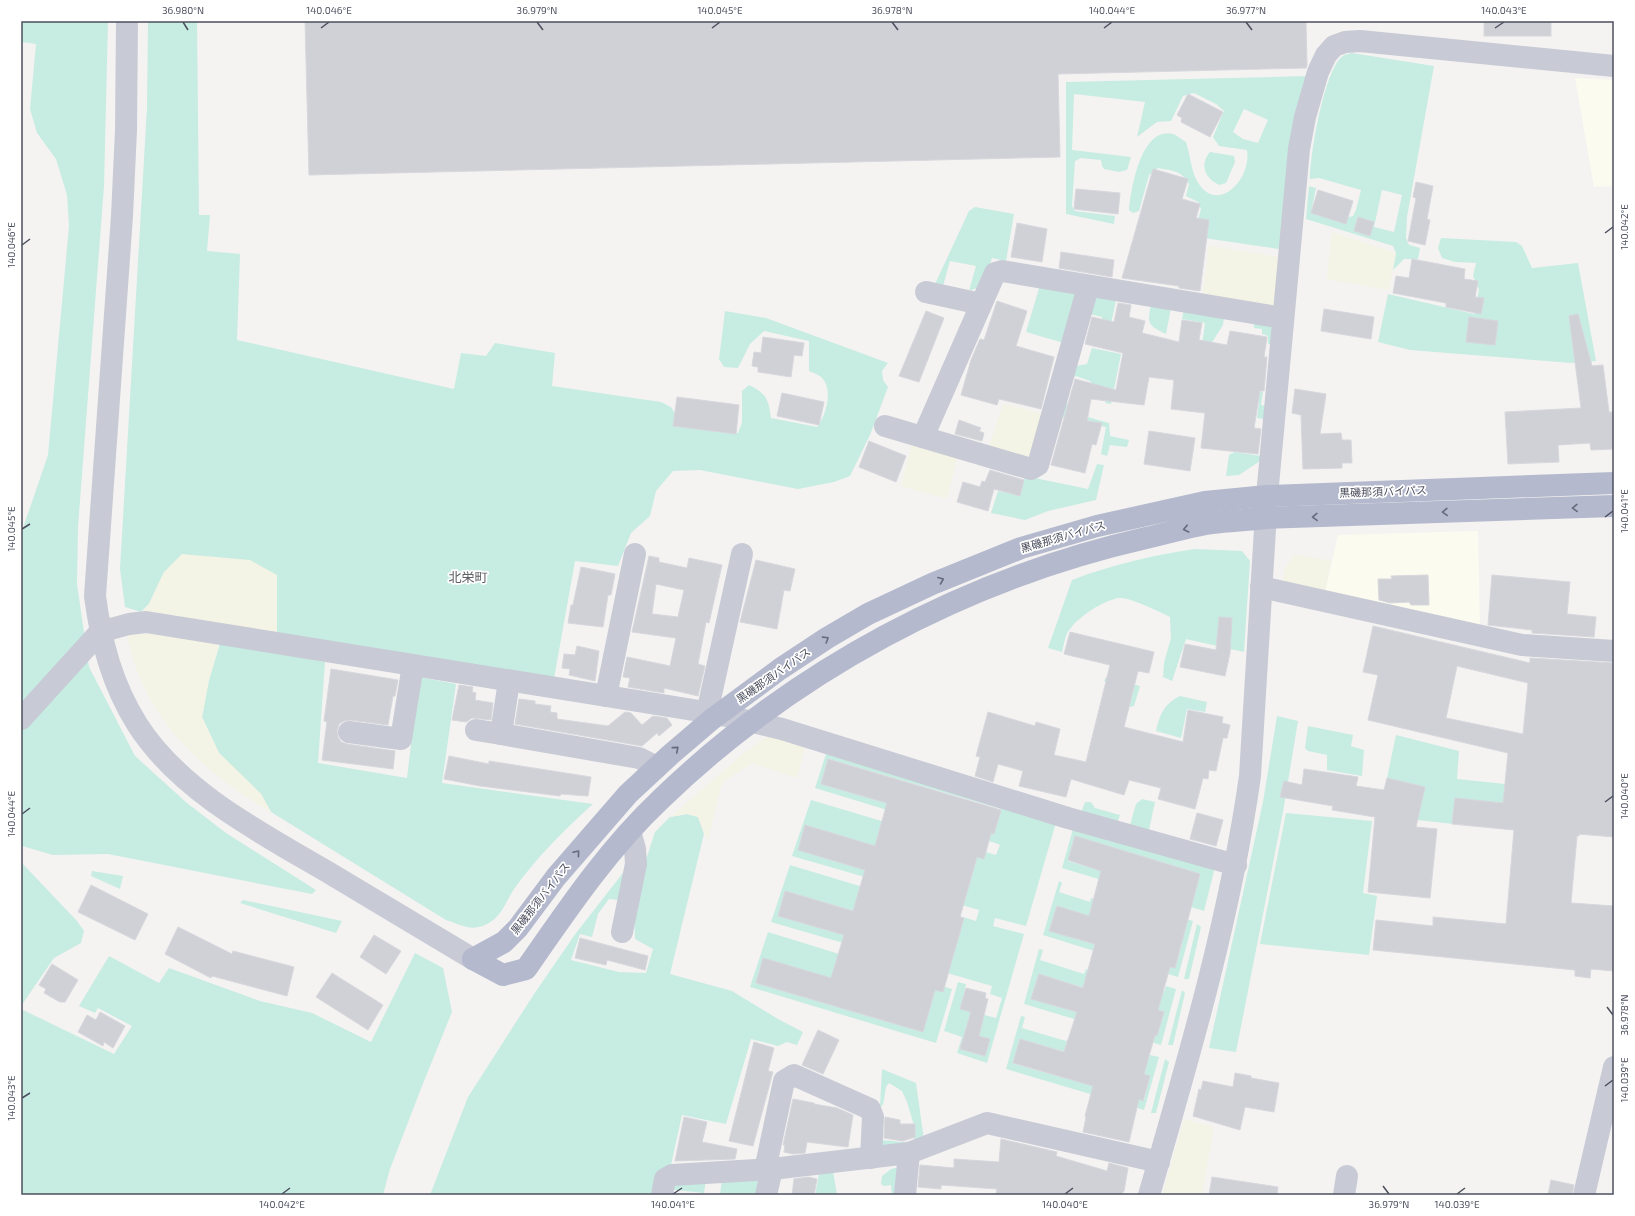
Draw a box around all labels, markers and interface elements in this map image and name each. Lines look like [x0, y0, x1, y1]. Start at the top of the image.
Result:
text: 36.980°N [162, 4, 204, 16]
text: 140.046°E [306, 4, 352, 16]
text: 36.979°N [517, 4, 557, 16]
text: 140.045°E [697, 4, 743, 16]
text: 36.978°N [871, 4, 913, 16]
text: 140.044°E [1089, 4, 1135, 16]
text: 36.977°N [1226, 4, 1266, 16]
text: 140.043°E [1481, 4, 1527, 16]
text: 140.042°E [1618, 204, 1630, 250]
text: 140.046°E [5, 222, 17, 268]
street label: 黒磯那須バイパス [1339, 483, 1427, 499]
text: 140.041°E [1618, 489, 1630, 533]
one-way arrow [1572, 503, 1578, 512]
text: 140.045°E [5, 506, 17, 552]
one-way arrow [1442, 508, 1448, 516]
one-way arrow [1312, 512, 1318, 521]
street label: 黒磯那須バイパス [1019, 518, 1107, 554]
one-way arrow [1183, 524, 1189, 532]
district label: 北栄町 [448, 569, 488, 585]
one-way arrow [938, 576, 945, 584]
one-way arrow [822, 636, 829, 644]
street label: 黒磯那須バイパス [733, 645, 813, 705]
one-way arrow [672, 747, 679, 754]
text: 140.040°E [1618, 773, 1630, 819]
text: 140.044°E [5, 791, 17, 837]
one-way arrow [572, 850, 579, 857]
street label: 黒磯那須バイパス [508, 859, 572, 937]
text: 36.978°N [1618, 994, 1630, 1036]
text: 140.039°E [1618, 1057, 1630, 1103]
text: 140.043°E [5, 1075, 17, 1121]
text: 140.042°E [259, 1198, 305, 1210]
text: 140.041°E [651, 1198, 695, 1210]
text: 140.040°E [1042, 1198, 1088, 1210]
text: 36.979°N [1369, 1198, 1409, 1210]
text: 140.039°E [1435, 1198, 1480, 1210]

